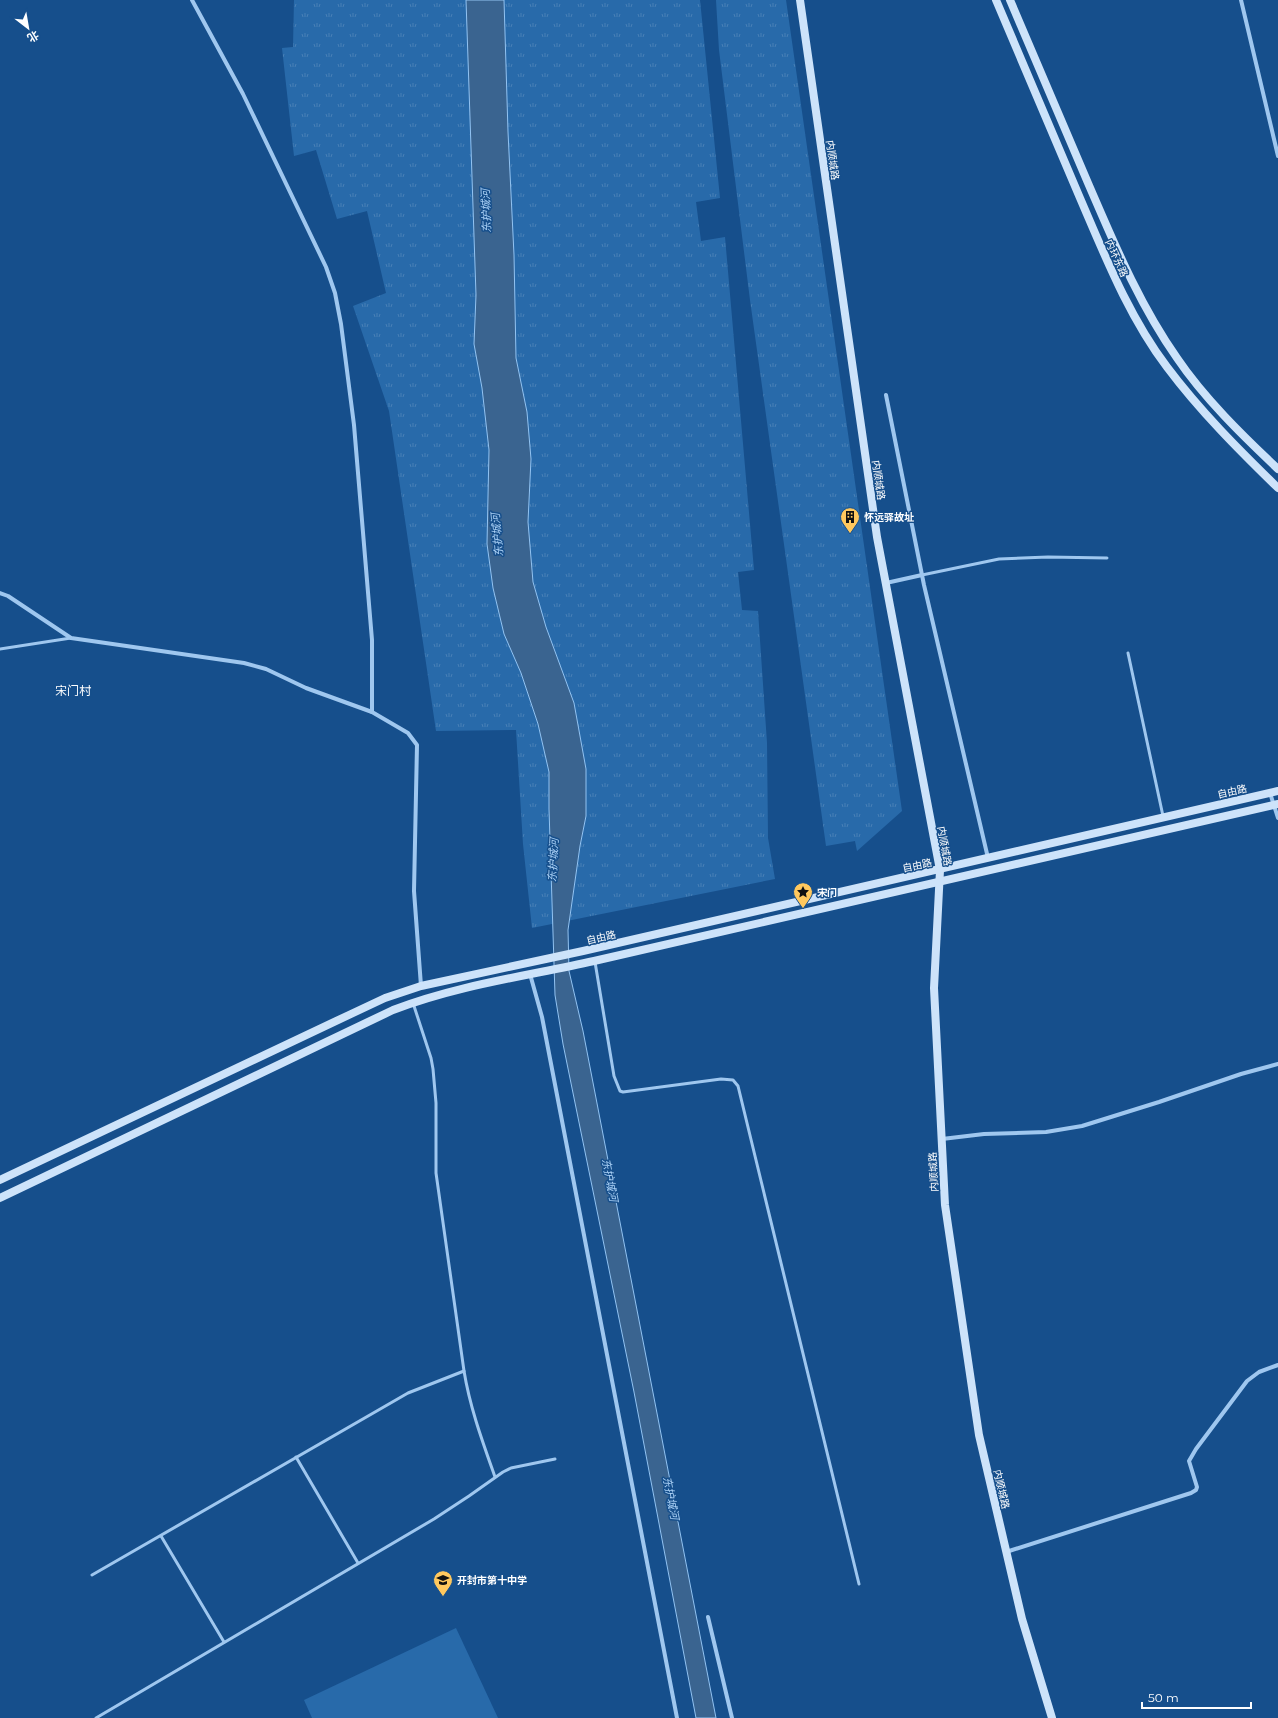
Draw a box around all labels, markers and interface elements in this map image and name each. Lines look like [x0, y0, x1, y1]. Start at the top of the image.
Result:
north arrow [8, 8, 48, 48]
text: 北 [25, 28, 41, 45]
street label: 内顺城路 [823, 139, 842, 181]
water label: 东护城河 [478, 187, 494, 233]
street label: 内环东路 [1102, 237, 1131, 279]
street label: 内顺城路 [869, 459, 888, 501]
building icon: 怀远驿故址 [839, 506, 861, 534]
water label: 东护城河 [488, 510, 506, 558]
place label: 怀远驿故址 [864, 511, 914, 524]
district label: 宋门村 [55, 683, 92, 698]
street label: 自由路 [1216, 782, 1248, 801]
street label: 内顺城路 [935, 825, 954, 867]
water label: 东护城河 [545, 836, 561, 882]
street label: 自由路 [901, 856, 933, 875]
place icon: 宋门 [792, 881, 814, 909]
place label: 宋门 [817, 886, 837, 899]
street label: 自由路 [585, 928, 617, 947]
street label: 内顺城路 [926, 1152, 941, 1192]
water label: 东护城河 [599, 1157, 621, 1205]
street label: 内顺城路 [991, 1468, 1012, 1510]
water label: 东护城河 [660, 1475, 682, 1523]
school or university icon: 开封市第十中学 [432, 1569, 454, 1597]
place label: 开封市第十中学 [457, 1574, 527, 1587]
scale bar [1142, 1684, 1251, 1710]
text: 50 m [1148, 1690, 1179, 1705]

